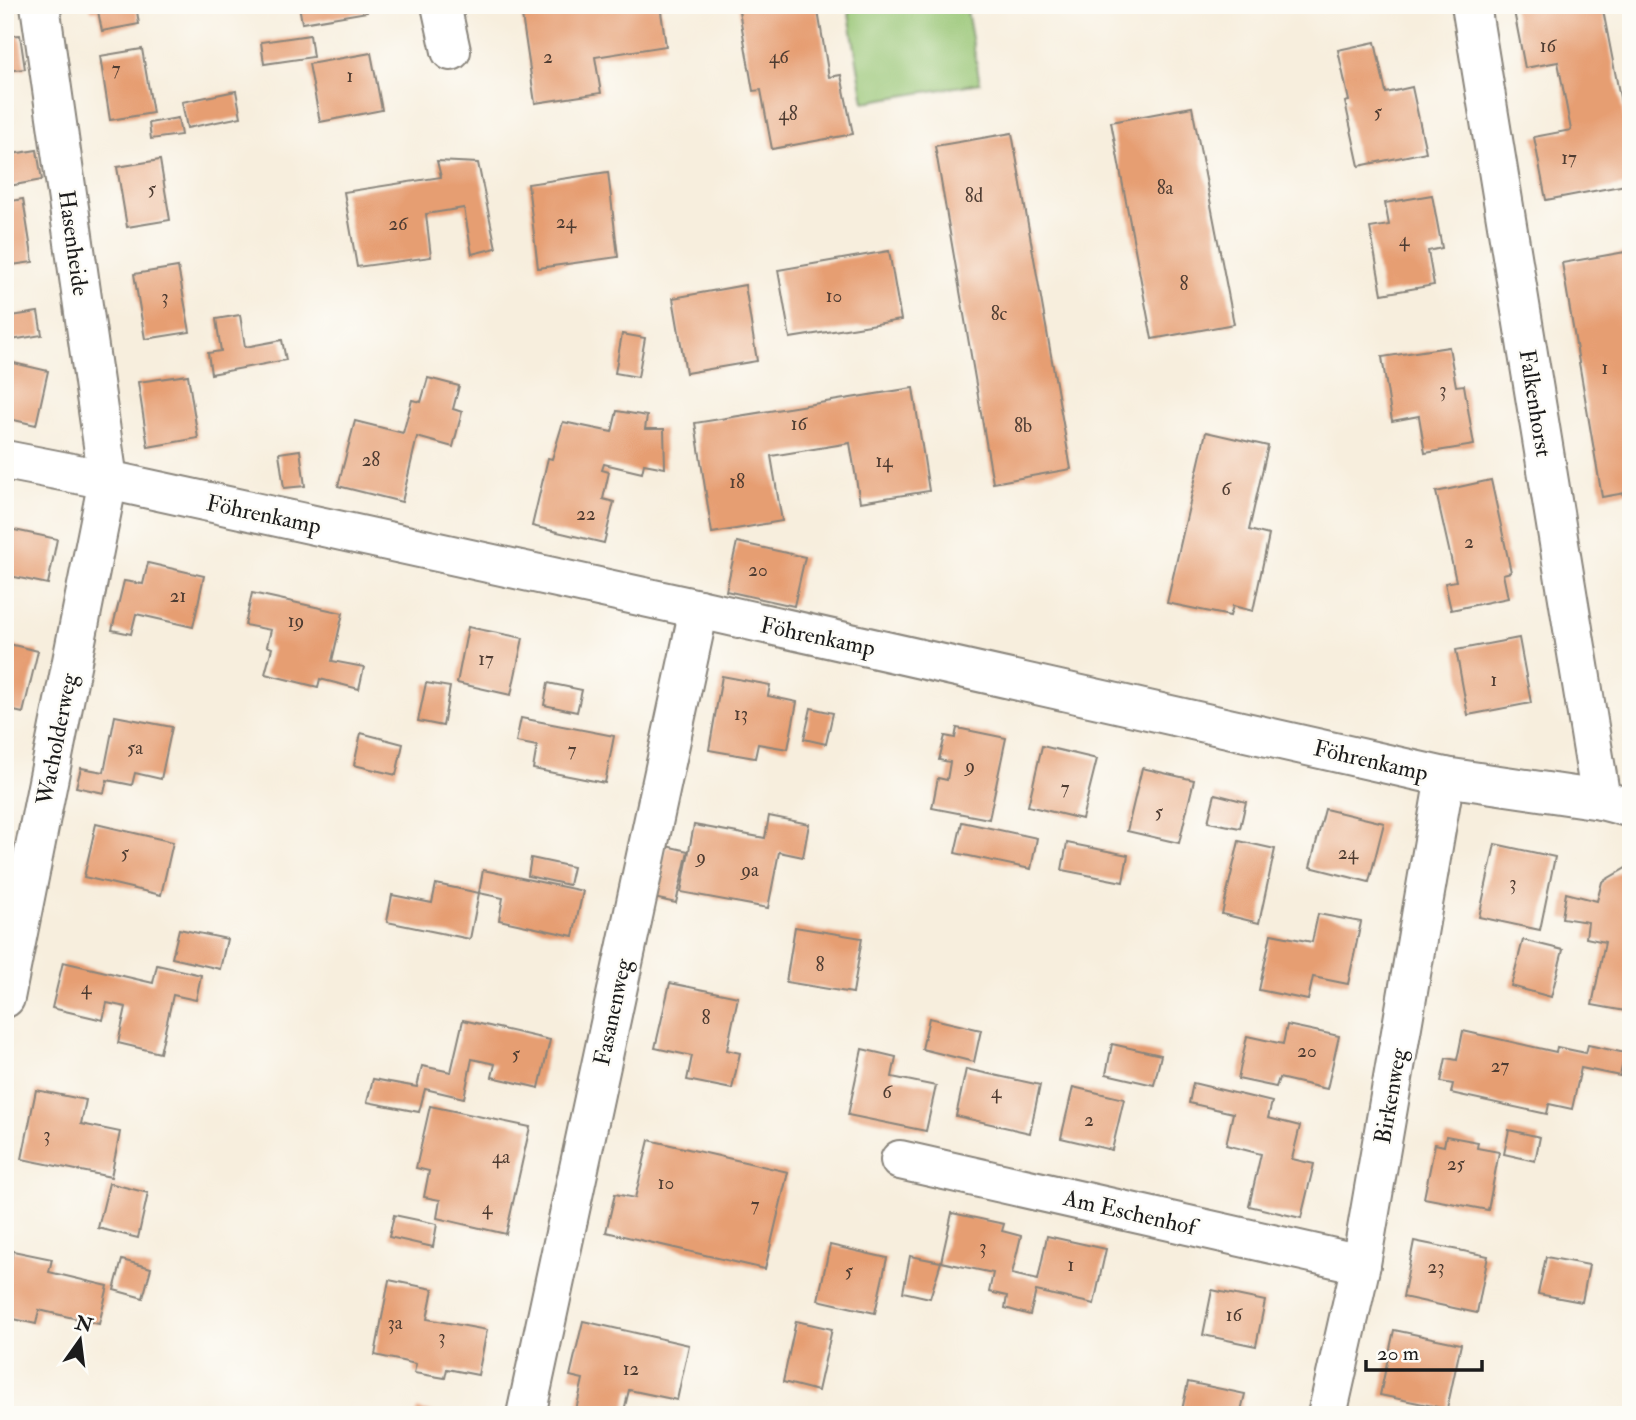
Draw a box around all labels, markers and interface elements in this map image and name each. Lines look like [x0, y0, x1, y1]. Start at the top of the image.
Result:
house number: 16 [1540, 34, 1558, 58]
house number: 2 [543, 45, 553, 69]
house number: 46 [769, 45, 790, 69]
house number: 7 [112, 57, 121, 81]
house number: 1 [347, 64, 353, 88]
house number: 5 [1374, 100, 1383, 124]
house number: 48 [778, 102, 798, 126]
house number: 17 [1561, 146, 1577, 170]
house number: 8a [1157, 176, 1174, 200]
house number: 5 [148, 177, 157, 201]
house number: 8d [965, 184, 984, 208]
street label: Hasenheide [52, 188, 95, 298]
house number: 24 [556, 210, 577, 234]
house number: 26 [388, 212, 409, 236]
house number: 4 [1399, 228, 1410, 252]
house number: 8 [1180, 272, 1189, 296]
house number: 10 [826, 284, 842, 308]
house number: 3 [161, 285, 169, 309]
house number: 8c [991, 302, 1008, 326]
street label: Falkenhorst [1513, 347, 1558, 459]
house number: 1 [1602, 356, 1608, 380]
house number: 3 [1439, 378, 1447, 402]
house number: 16 [791, 412, 809, 436]
house number: 8b [1014, 414, 1032, 438]
house number: 28 [362, 448, 380, 472]
house number: 14 [875, 449, 893, 473]
house number: 18 [729, 470, 745, 494]
house number: 6 [1221, 477, 1232, 501]
street label: Föhrenkamp [204, 488, 324, 542]
house number: 22 [576, 502, 596, 526]
house number: 2 [1464, 530, 1474, 554]
house number: 20 [748, 558, 768, 582]
house number: 21 [170, 584, 186, 608]
house number: 19 [288, 609, 304, 633]
street label: Föhrenkamp [758, 610, 878, 664]
house number: 17 [478, 647, 494, 671]
house number: 1 [1491, 668, 1497, 692]
street label: Wacholderweg [29, 670, 84, 808]
house number: 13 [734, 702, 748, 726]
street label: Föhrenkamp [1311, 733, 1431, 789]
house number: 5a [127, 736, 143, 760]
house number: 7 [568, 738, 577, 762]
house number: 9 [963, 754, 975, 778]
house number: 7 [1061, 776, 1070, 800]
house number: 5 [1155, 800, 1164, 824]
house number: 5 [121, 841, 130, 865]
house number: 24 [1338, 841, 1359, 865]
house number: 9 [694, 845, 706, 869]
house number: 9a [739, 858, 759, 882]
house number: 3 [1509, 871, 1517, 895]
house number: 8 [816, 953, 825, 977]
street label: Fasanenweg [587, 955, 638, 1068]
house number: 4 [81, 976, 92, 1000]
house number: 8 [702, 1006, 711, 1030]
house number: 20 [1297, 1039, 1317, 1063]
house number: 5 [512, 1042, 521, 1066]
street label: Birkenweg [1368, 1045, 1413, 1146]
house number: 27 [1491, 1054, 1509, 1078]
house number: 6 [882, 1080, 893, 1104]
house number: 4 [991, 1080, 1002, 1104]
house number: 2 [1084, 1108, 1094, 1132]
house number: 3 [43, 1123, 51, 1147]
house number: 4a [492, 1145, 510, 1169]
house number: 25 [1447, 1152, 1466, 1176]
house number: 10 [658, 1171, 674, 1195]
street label: Am Eschenhof [1060, 1183, 1202, 1243]
house number: 7 [751, 1193, 760, 1217]
house number: 4 [482, 1196, 493, 1220]
house number: 3 [979, 1235, 987, 1259]
house number: 1 [1068, 1253, 1074, 1277]
house number: 23 [1428, 1255, 1444, 1279]
house number: 5 [845, 1259, 854, 1283]
house number: 16 [1226, 1303, 1244, 1327]
north arrow [46, 1304, 116, 1374]
text: N [72, 1311, 96, 1338]
house number: 3a [387, 1311, 403, 1335]
house number: 3 [438, 1325, 446, 1349]
scale bar [1366, 1329, 1482, 1373]
text: 20 m [1377, 1340, 1419, 1367]
house number: 12 [623, 1357, 639, 1381]

